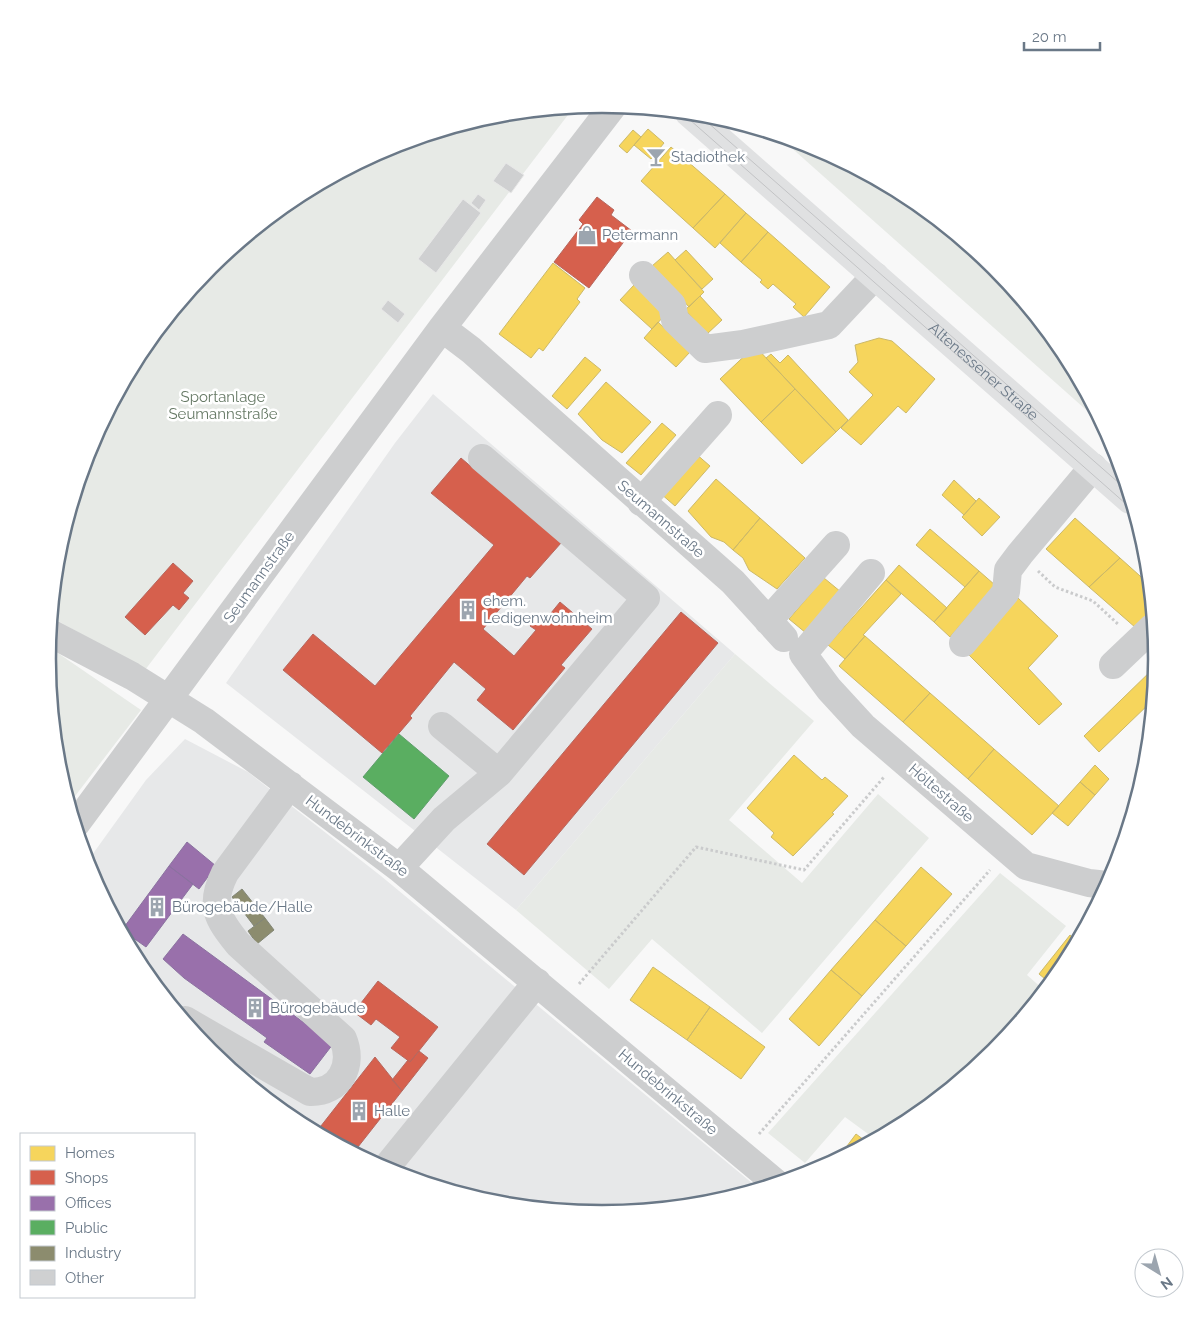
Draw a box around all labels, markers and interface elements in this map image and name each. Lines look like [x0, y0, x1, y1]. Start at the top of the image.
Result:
scale bar [1024, 20, 1100, 52]
text: 20 m [1032, 28, 1067, 46]
bar icon: Stadiothek [645, 146, 667, 168]
place label: Stadiothek [671, 148, 745, 166]
shop icon: Petermann [576, 224, 598, 246]
place label: Petermann [602, 226, 678, 244]
street label: Altenessener Straße [925, 319, 1042, 425]
park label: Sportanlage Seumannstraße [168, 388, 278, 423]
street label: Seumannstraße [614, 476, 708, 562]
street label: Seumannstraße [220, 527, 298, 626]
place label: ehem. Ledigenwohnheim [483, 592, 613, 627]
building icon: ehem. Ledigenwohnheim [457, 599, 479, 621]
street label: Höltestraße [905, 760, 977, 826]
street label: Hundebrinkstraße [302, 791, 412, 881]
building icon: Bürogebäude/Halle [146, 896, 168, 918]
place label: Bürogebäude/Halle [172, 898, 313, 916]
building icon: Bürogebäude [244, 997, 266, 1019]
place label: Bürogebäude [270, 999, 366, 1017]
street label: Hundebrinkstraße [615, 1045, 721, 1139]
building icon: Halle [348, 1100, 370, 1122]
place label: Halle [374, 1102, 410, 1120]
legend [20, 1133, 195, 1298]
text: Homes [65, 1144, 115, 1162]
text: Shops [65, 1169, 108, 1187]
text: Offices [65, 1194, 112, 1212]
text: Public [65, 1219, 108, 1237]
text: Industry [65, 1244, 121, 1262]
north arrow [1134, 1248, 1184, 1298]
text: Other [65, 1269, 105, 1287]
text: N [1158, 1274, 1176, 1293]

